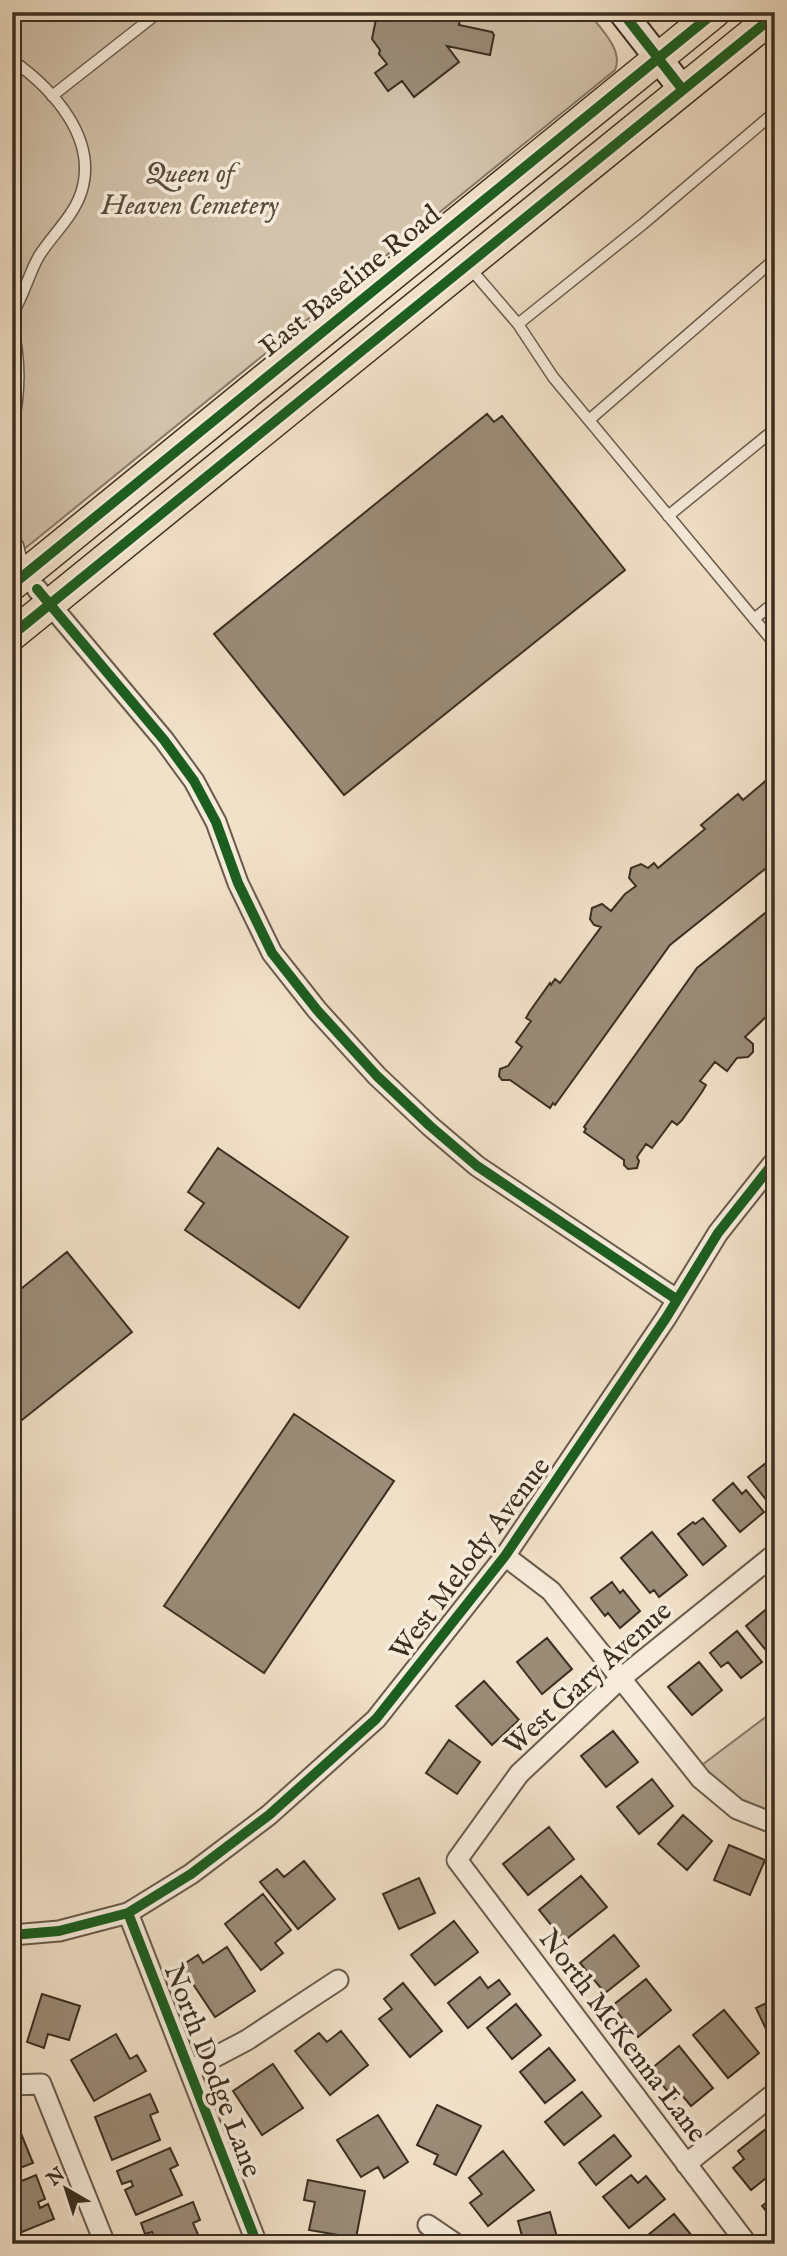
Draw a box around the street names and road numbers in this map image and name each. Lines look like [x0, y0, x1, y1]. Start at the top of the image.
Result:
street label: East Baseline Road [253, 198, 448, 366]
street label: West Melody Avenue [383, 1451, 559, 1668]
street label: West Gary Avenue [498, 1594, 680, 1763]
street label: North McKenna Lane [530, 1923, 714, 2150]
street label: North Dodge Lane [155, 1959, 269, 2183]

